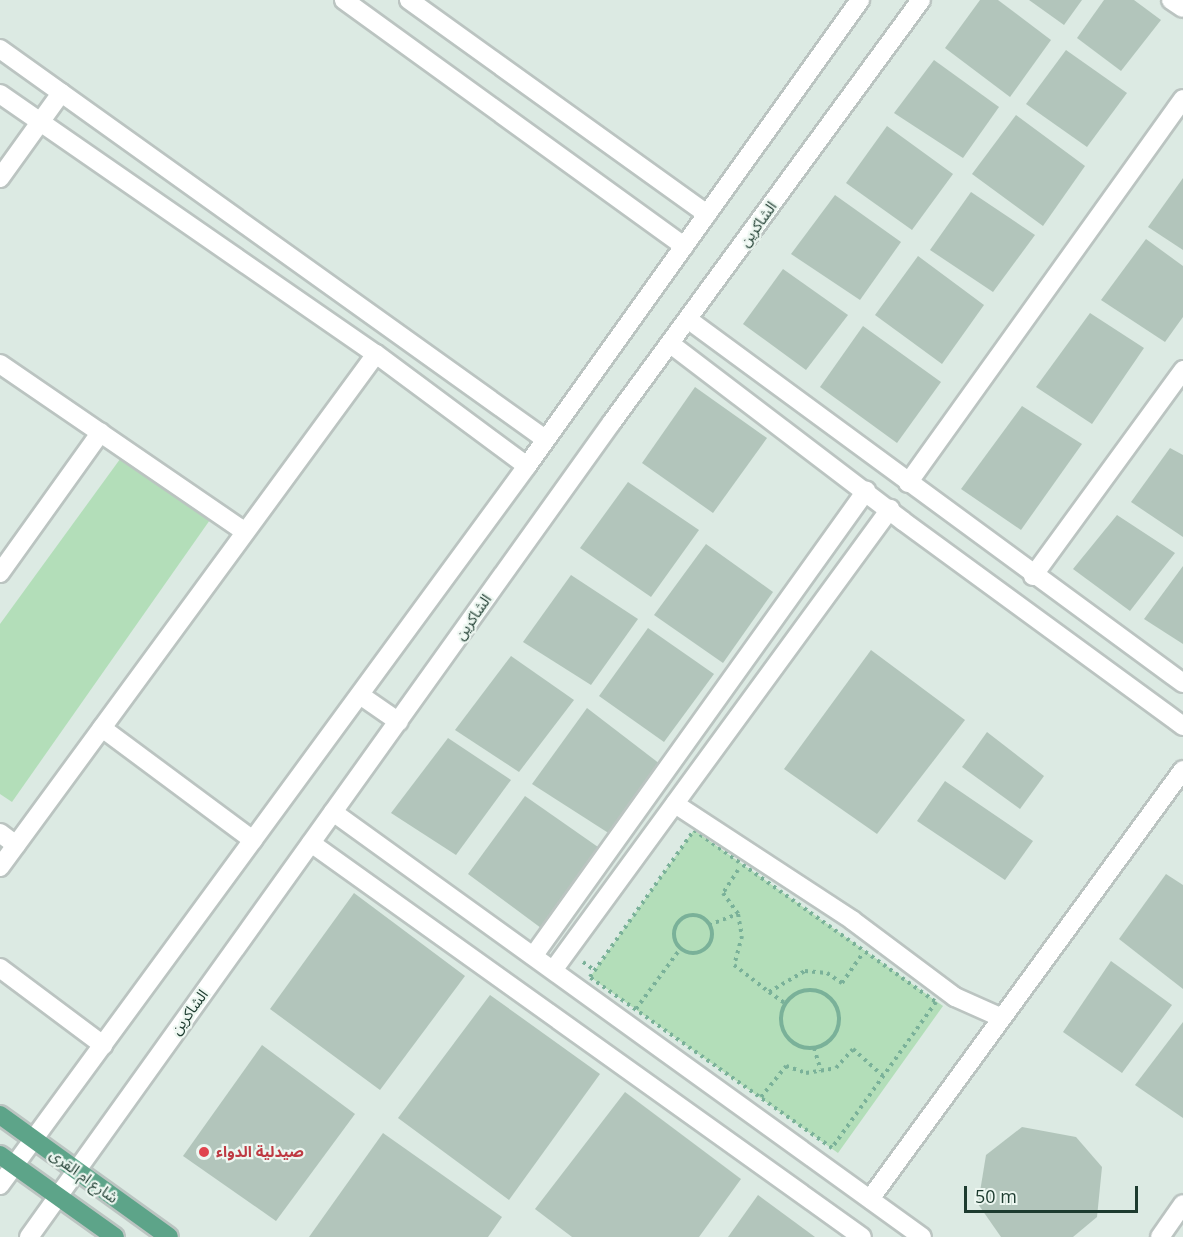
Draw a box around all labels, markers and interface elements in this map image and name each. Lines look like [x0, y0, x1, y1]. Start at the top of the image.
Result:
street label: الشاكرين [736, 198, 780, 250]
street label: الشاكرين [451, 591, 495, 643]
street label: الشاكرين [167, 986, 211, 1038]
place label: صيدلية الدواء [216, 1143, 304, 1161]
street label: شارع ام القرى [46, 1145, 122, 1207]
marker: صيدلية الدواء [197, 1145, 211, 1159]
scale bar [967, 1174, 1141, 1212]
text: 50 m [975, 1184, 1017, 1208]

